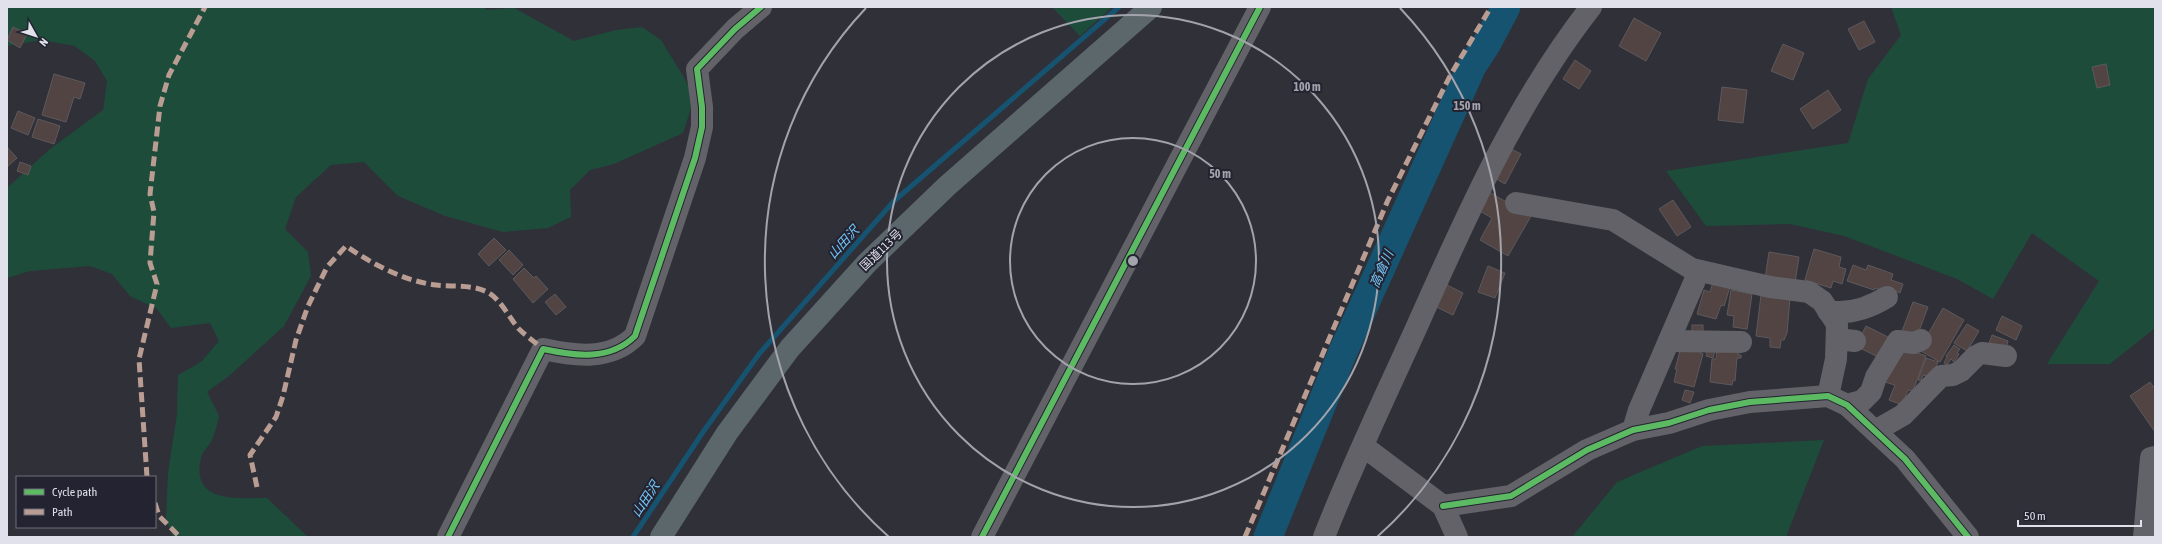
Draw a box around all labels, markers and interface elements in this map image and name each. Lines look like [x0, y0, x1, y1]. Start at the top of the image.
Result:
north arrow [16, 16, 56, 56]
text: N [37, 36, 50, 49]
text: 100 m [1293, 80, 1321, 94]
text: 150 m [1453, 99, 1481, 113]
text: 50 m [1209, 167, 1231, 181]
water label: 山田沢 [825, 221, 863, 262]
street label: 国道113号 [857, 227, 905, 273]
water label: 高倉川 [1367, 247, 1397, 290]
centre of rings [1126, 254, 1140, 268]
legend [16, 476, 156, 528]
water label: 山田沢 [629, 477, 663, 520]
text: Cycle path [52, 485, 97, 499]
scale bar [2018, 502, 2141, 528]
text: Path [52, 505, 73, 519]
text: 50 m [2024, 509, 2046, 523]

